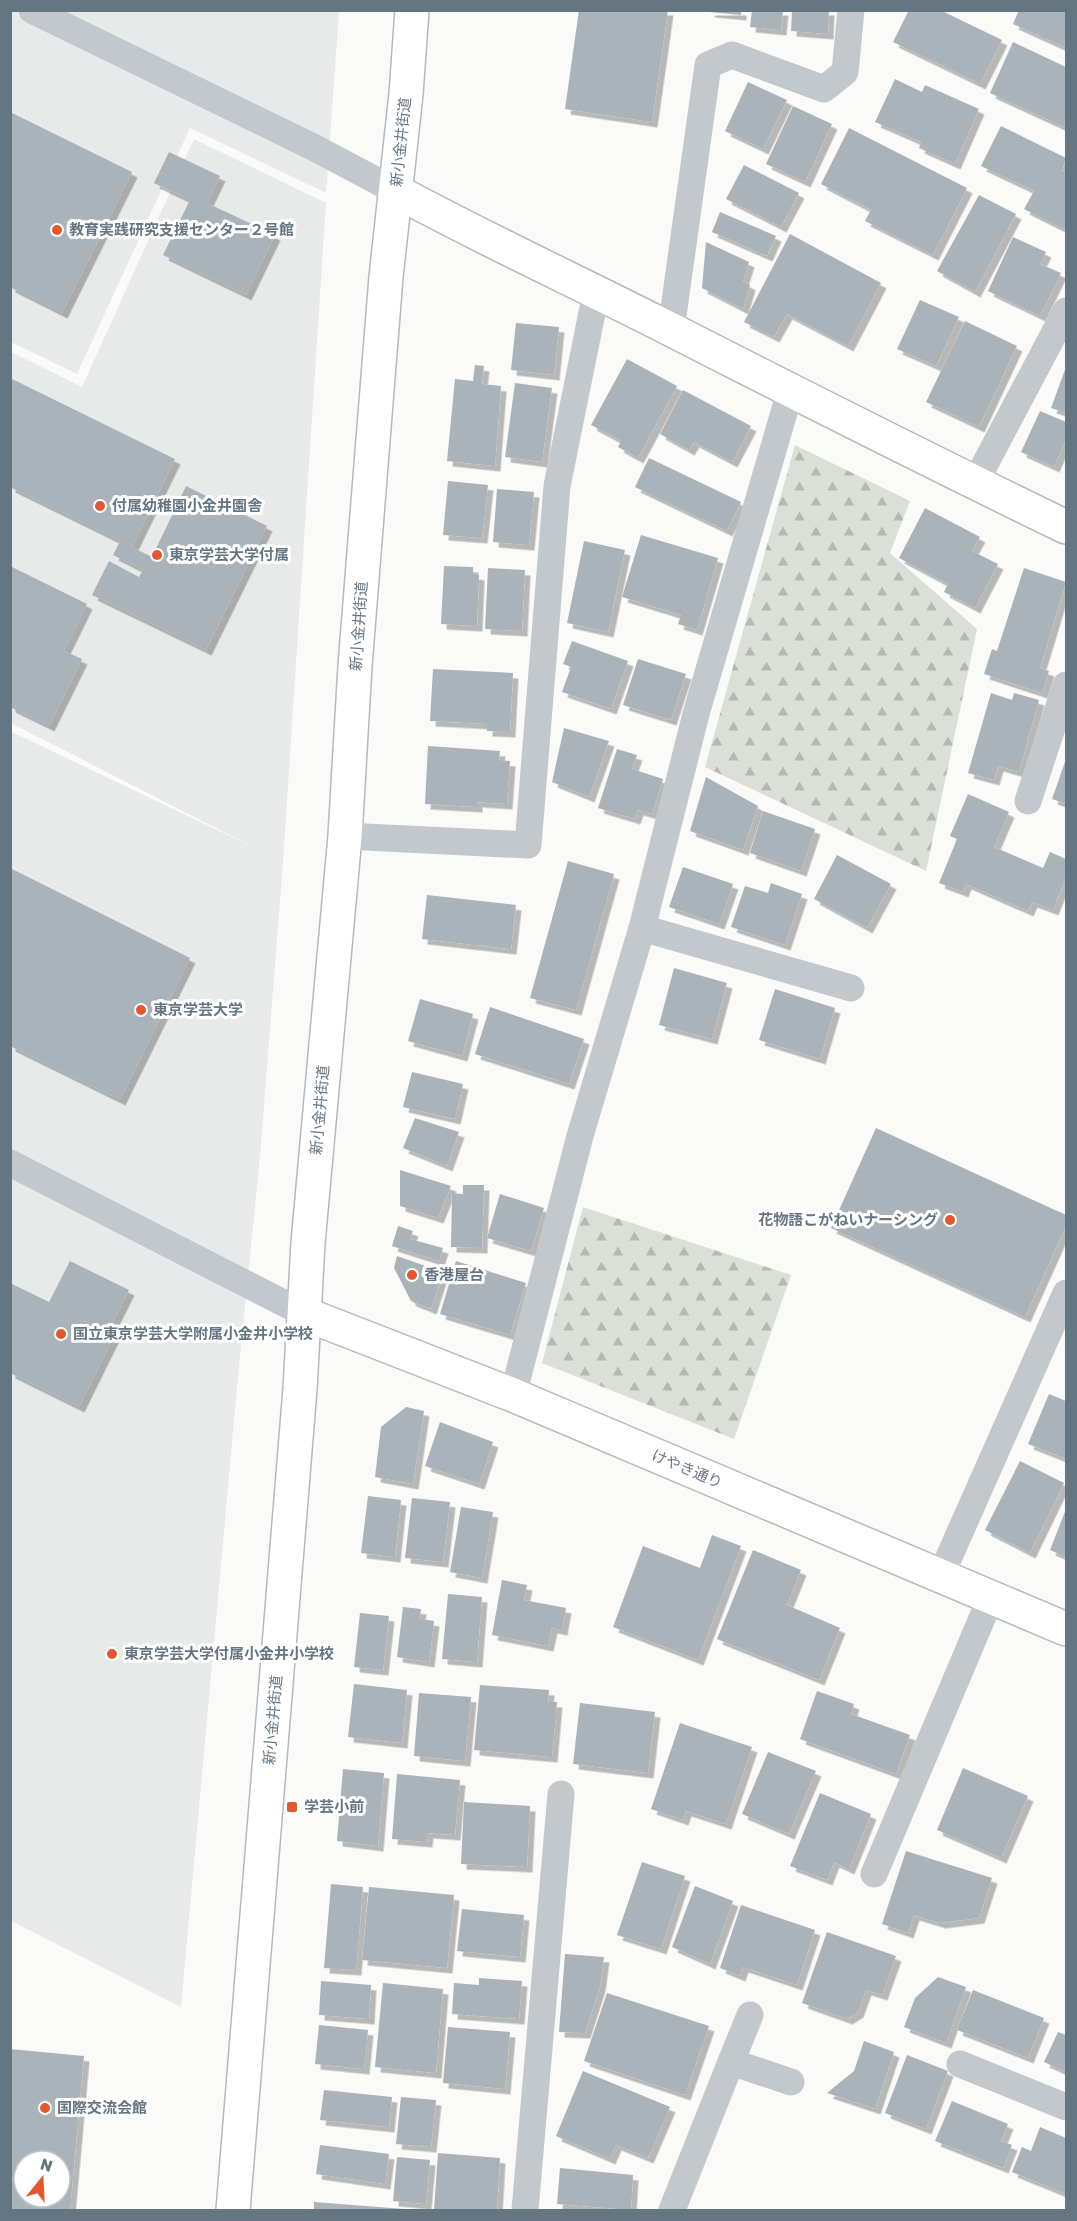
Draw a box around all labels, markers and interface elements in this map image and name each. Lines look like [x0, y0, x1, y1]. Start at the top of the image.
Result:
street label: 新小金井街道 [387, 96, 415, 188]
place label: 教育実践研究支援センター２号館 [69, 221, 294, 239]
marker: 教育実践研究支援センター２号館 [50, 223, 64, 237]
place label: 付属幼稚園小金井園舎 [112, 497, 263, 515]
marker: 付属幼稚園小金井園舎 [93, 499, 107, 513]
place label: 東京学芸大学付属 [169, 546, 289, 564]
marker: 東京学芸大学付属 [150, 548, 164, 562]
street label: 新小金井街道 [347, 580, 371, 672]
place label: 東京学芸大学 [153, 1001, 243, 1019]
marker: 東京学芸大学 [134, 1003, 148, 1017]
street label: 新小金井街道 [307, 1064, 333, 1156]
place label: 花物語こがねいナーシング [758, 1211, 938, 1229]
marker: 花物語こがねいナーシング [943, 1213, 957, 1227]
place label: 香港屋台 [424, 1266, 484, 1284]
marker: 香港屋台 [405, 1268, 419, 1282]
place label: 国立東京学芸大学附属小金井小学校 [73, 1325, 313, 1343]
marker: 国立東京学芸大学附属小金井小学校 [54, 1327, 68, 1341]
street label: けやき通り [649, 1446, 725, 1492]
place label: 東京学芸大学付属小金井小学校 [124, 1645, 334, 1663]
marker: 東京学芸大学付属小金井小学校 [105, 1647, 119, 1661]
street label: 新小金井街道 [260, 1674, 286, 1766]
place label: 学芸小前 [304, 1798, 364, 1816]
marker: 学芸小前 [285, 1800, 299, 1814]
place label: 国際交流会館 [57, 2099, 147, 2117]
marker: 国際交流会館 [38, 2101, 52, 2115]
north arrow [12, 2149, 72, 2209]
text: N [38, 2154, 55, 2176]

